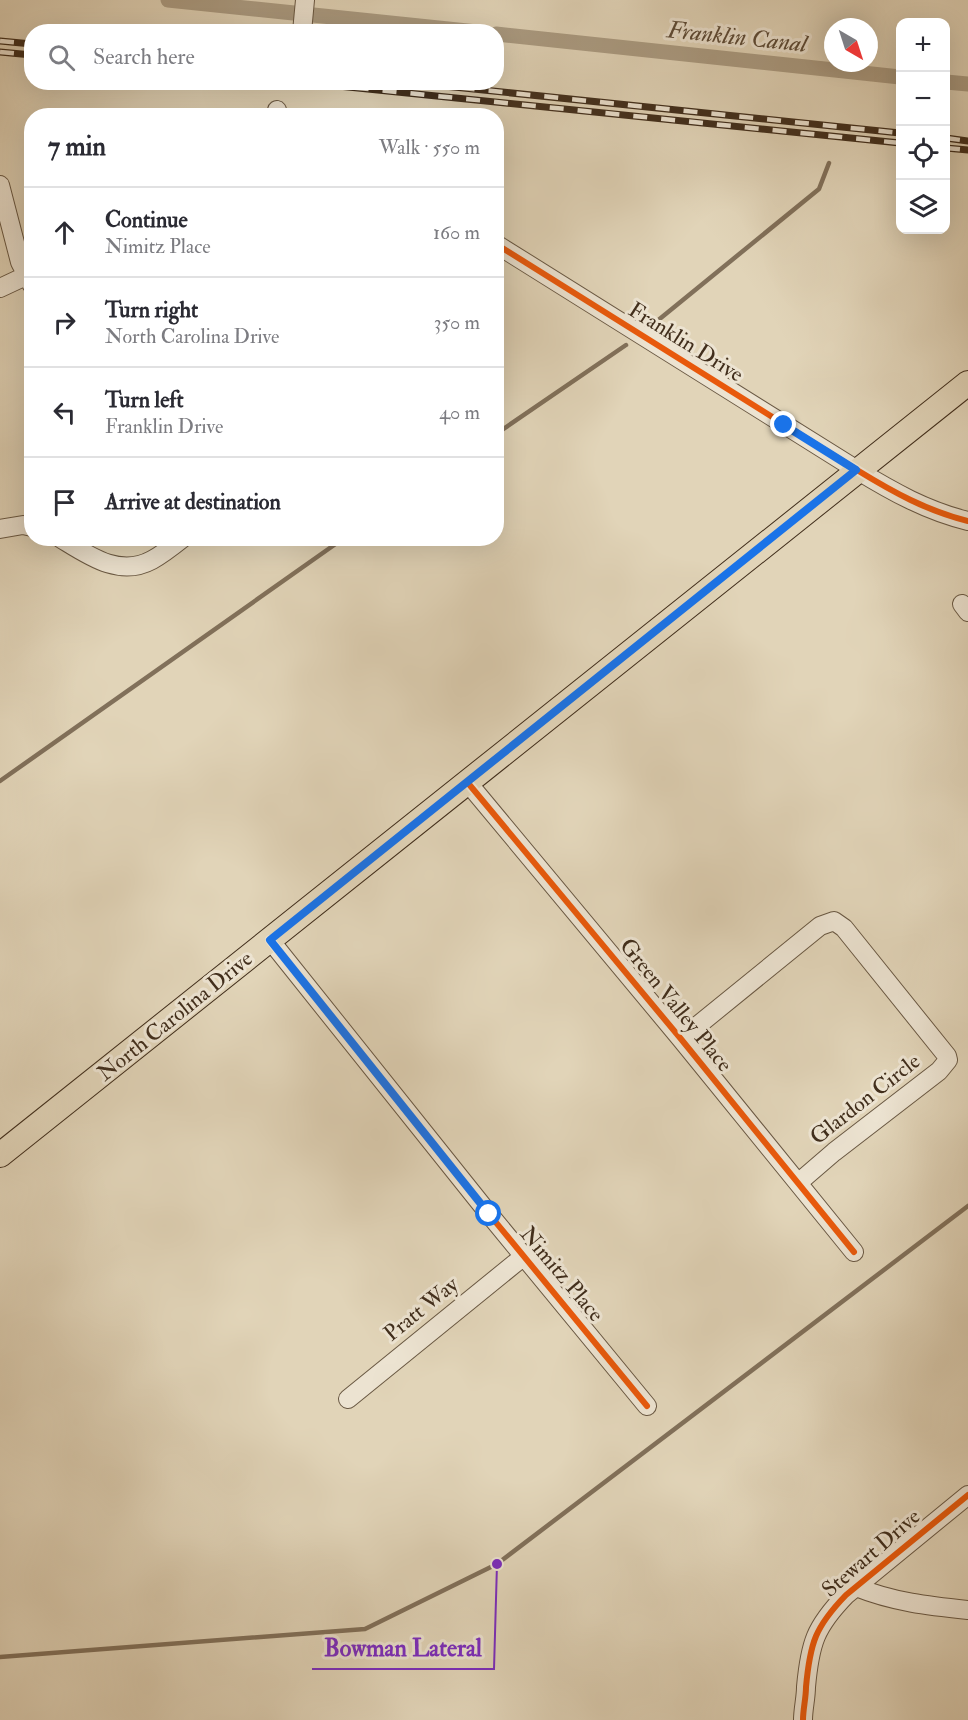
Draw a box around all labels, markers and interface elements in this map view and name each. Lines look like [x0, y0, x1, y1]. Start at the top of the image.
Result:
water label: Franklin Canal [665, 14, 811, 60]
north arrow [824, 18, 878, 72]
map controls [896, 18, 950, 234]
button: + [896, 18, 950, 72]
search box [24, 24, 504, 90]
icon: search [45, 41, 78, 74]
text: Search here [93, 43, 195, 71]
button: − [896, 72, 950, 126]
button: locate [896, 126, 950, 180]
text: 7 min [48, 131, 106, 163]
text: Walk · 550 m [379, 135, 480, 160]
button: layers [896, 180, 950, 234]
text: Continue [105, 206, 188, 234]
icon: ahead [48, 216, 81, 249]
text: 160 m [433, 220, 480, 245]
text: Nimitz Place [105, 234, 211, 259]
text: Turn right [105, 296, 198, 324]
street label: Franklin Drive [623, 296, 749, 388]
icon: right [48, 306, 81, 339]
text: 350 m [434, 310, 480, 335]
text: North Carolina Drive [105, 324, 279, 349]
text: Turn left [105, 386, 184, 414]
icon: left [48, 396, 81, 429]
text: 40 m [439, 400, 480, 425]
route end [770, 411, 796, 437]
text: Franklin Drive [105, 414, 223, 439]
icon: arrive [48, 486, 81, 519]
text: Arrive at destination [105, 488, 281, 516]
street label: Green Valley Place [613, 932, 739, 1078]
street label: North Carolina Drive [92, 945, 258, 1087]
street label: Glardon Circle [804, 1047, 926, 1151]
route start [475, 1200, 501, 1226]
street label: Nimitz Place [514, 1220, 610, 1328]
street label: Pratt Way [378, 1270, 464, 1348]
street label: Stewart Drive [816, 1503, 926, 1603]
callout: Bowman Lateral [312, 1627, 494, 1669]
text: Bowman Lateral [324, 1633, 483, 1664]

